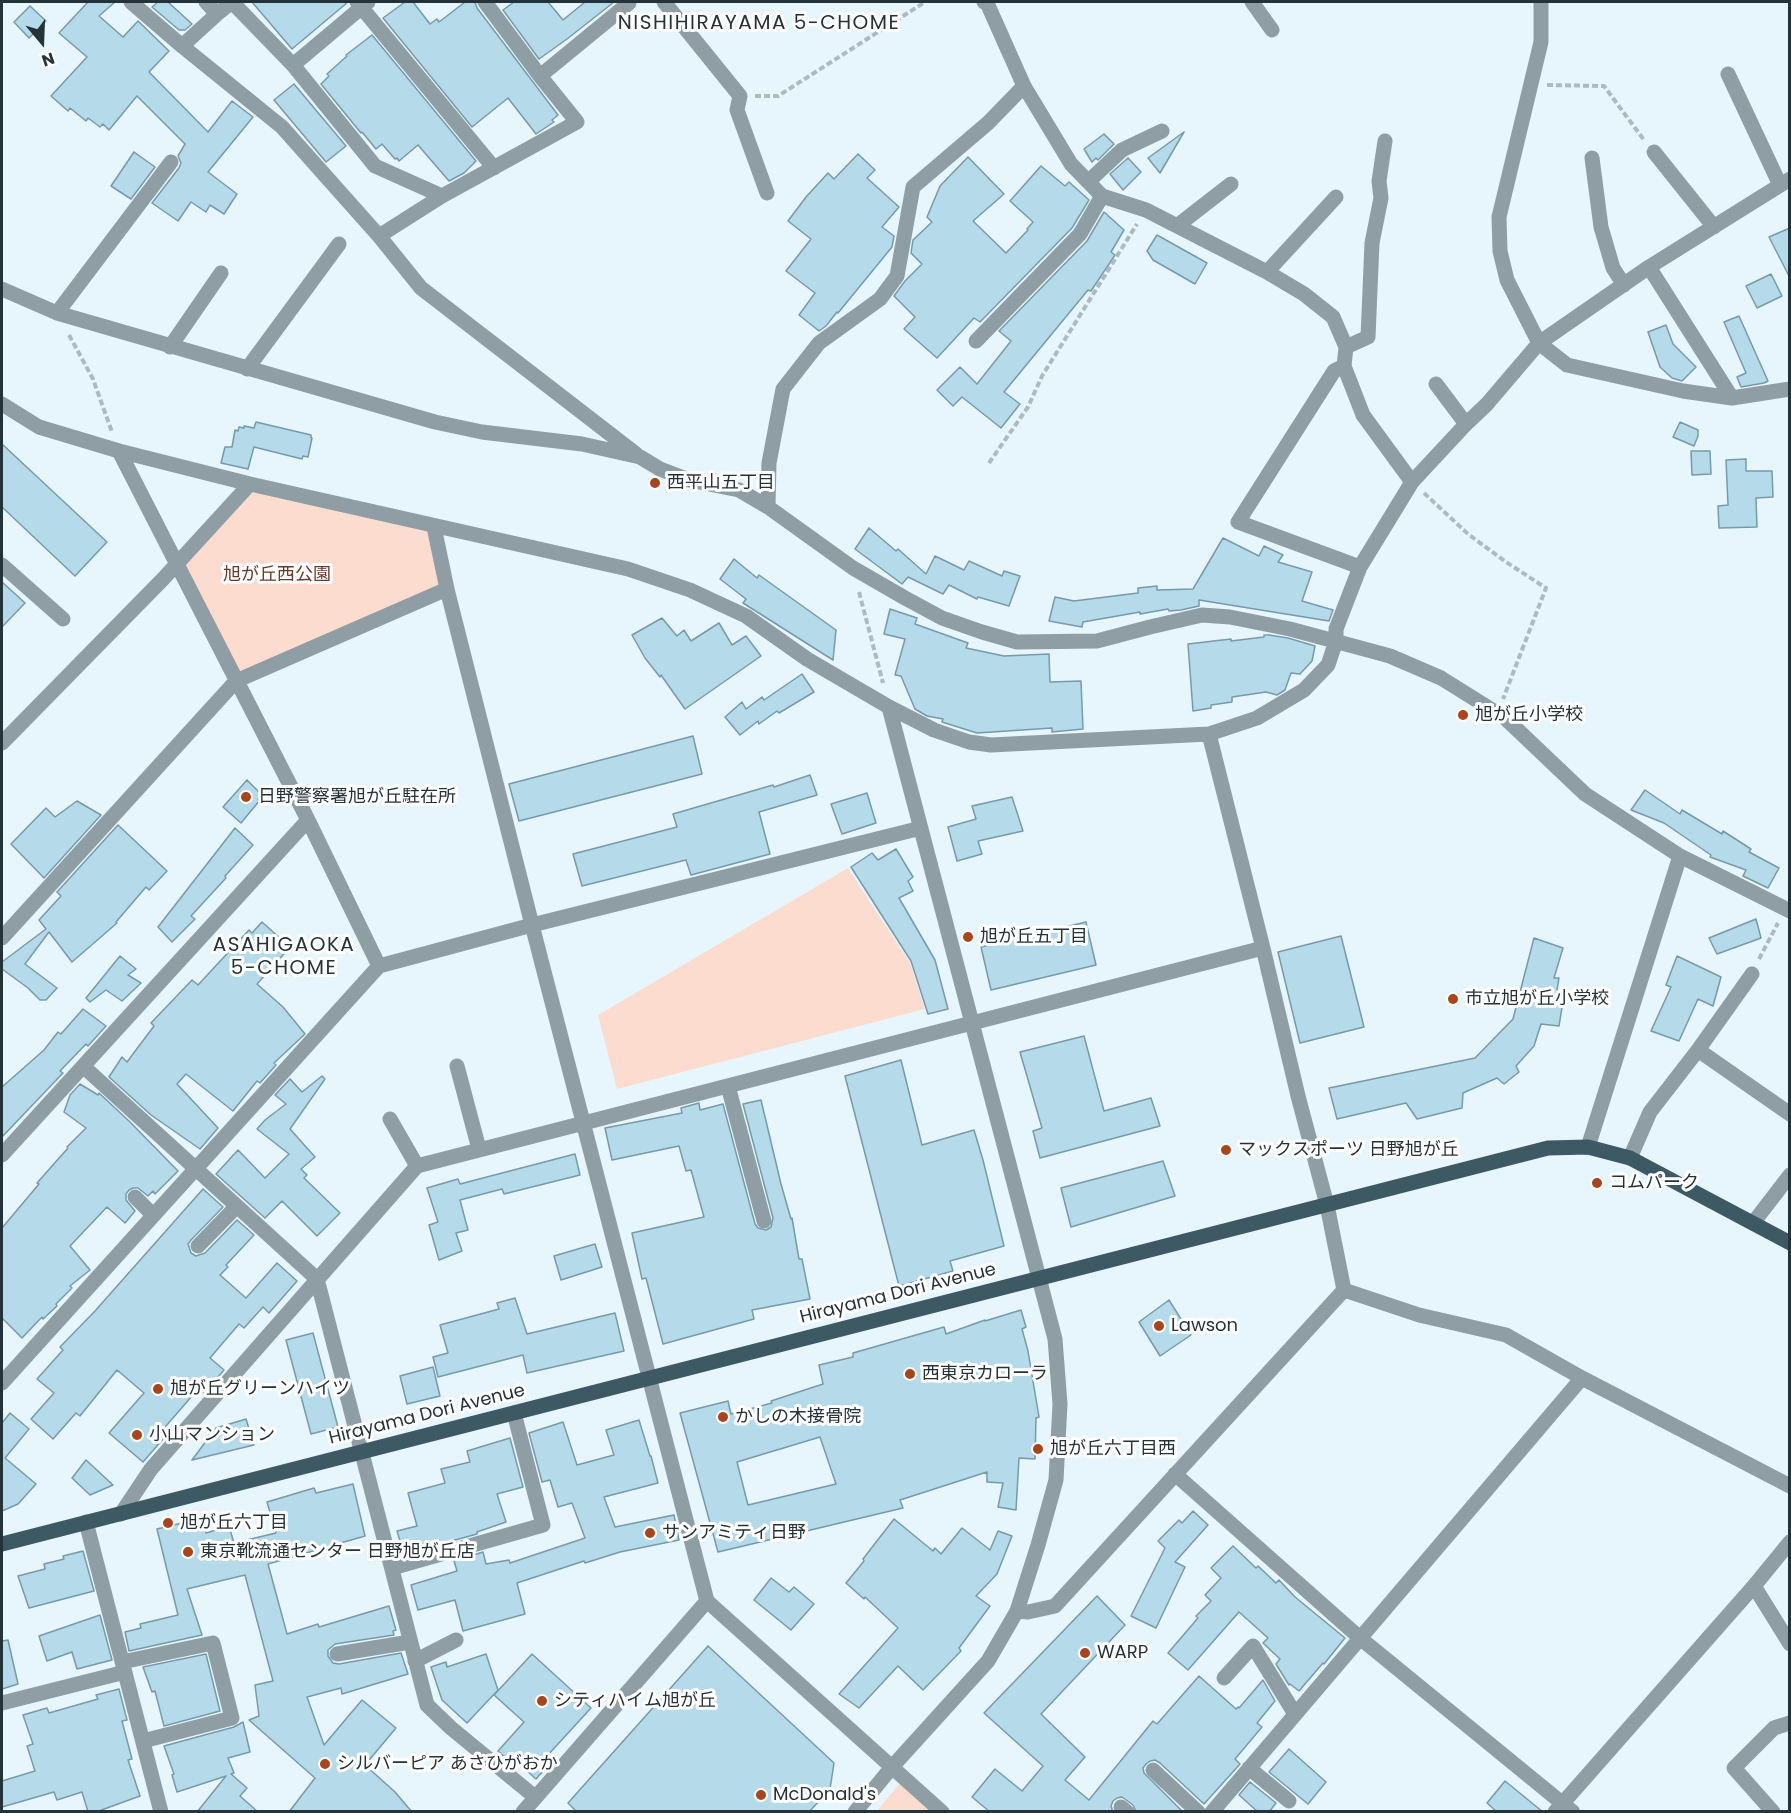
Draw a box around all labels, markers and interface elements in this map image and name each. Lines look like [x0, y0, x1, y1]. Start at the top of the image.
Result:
north arrow [12, 12, 72, 72]
district label: NISHIHIRAYAMA 5-CHOME [618, 12, 900, 36]
text: N [39, 47, 57, 72]
place label: 西平山五丁目 [667, 472, 775, 494]
marker: 西平山五丁目 [648, 476, 662, 490]
park label: 旭が丘西公園 [223, 564, 331, 586]
place label: 旭が丘小学校 [1475, 704, 1583, 726]
marker: 旭が丘小学校 [1456, 708, 1470, 722]
place label: 日野警察署旭が丘駐在所 [258, 786, 456, 808]
marker: 日野警察署旭が丘駐在所 [239, 790, 253, 804]
place label: 旭が丘五丁目 [980, 926, 1088, 948]
marker: 旭が丘五丁目 [961, 930, 975, 944]
district label: ASAHIGAOKA 5-CHOME [213, 934, 355, 981]
place label: 市立旭が丘小学校 [1465, 988, 1609, 1010]
marker: 市立旭が丘小学校 [1446, 992, 1460, 1006]
place label: マックスポーツ 日野旭が丘 [1238, 1139, 1459, 1161]
marker: マックスポーツ 日野旭が丘 [1219, 1143, 1233, 1157]
place label: コムパーク [1609, 1172, 1699, 1194]
marker: コムパーク [1590, 1176, 1604, 1190]
street label: Hirayama Dori Avenue [798, 1259, 998, 1329]
place label: Lawson [1171, 1315, 1238, 1337]
marker: Lawson [1152, 1319, 1166, 1333]
place label: 西東京カローラ [922, 1363, 1048, 1385]
marker: 西東京カローラ [903, 1367, 917, 1381]
place label: 旭が丘グリーンハイツ [170, 1378, 350, 1400]
street label: Hirayama Dori Avenue [327, 1380, 527, 1450]
marker: 旭が丘グリーンハイツ [151, 1382, 165, 1396]
place label: かしの木接骨院 [735, 1406, 861, 1428]
marker: かしの木接骨院 [716, 1410, 730, 1424]
place label: 小山マンション [149, 1424, 275, 1446]
marker: 小山マンション [130, 1428, 144, 1442]
place label: 旭が丘六丁目西 [1050, 1438, 1176, 1460]
marker: 旭が丘六丁目西 [1031, 1442, 1045, 1456]
place label: 旭が丘六丁目 [180, 1512, 288, 1534]
marker: 旭が丘六丁目 [161, 1516, 175, 1530]
place label: サンアミティ日野 [662, 1522, 806, 1544]
marker: サンアミティ日野 [643, 1526, 657, 1540]
place label: 東京靴流通センター 日野旭が丘店 [200, 1541, 475, 1563]
marker: 東京靴流通センター 日野旭が丘店 [181, 1545, 195, 1559]
place label: WARP [1097, 1642, 1148, 1664]
marker: WARP [1078, 1646, 1092, 1660]
place label: シティハイム旭が丘 [554, 1690, 716, 1712]
marker: シティハイム旭が丘 [535, 1694, 549, 1708]
place label: シルバーピア あさひがおか [337, 1753, 558, 1775]
marker: シルバーピア あさひがおか [318, 1757, 332, 1771]
place label: McDonald's [773, 1784, 876, 1806]
marker: McDonald's [754, 1788, 768, 1802]

